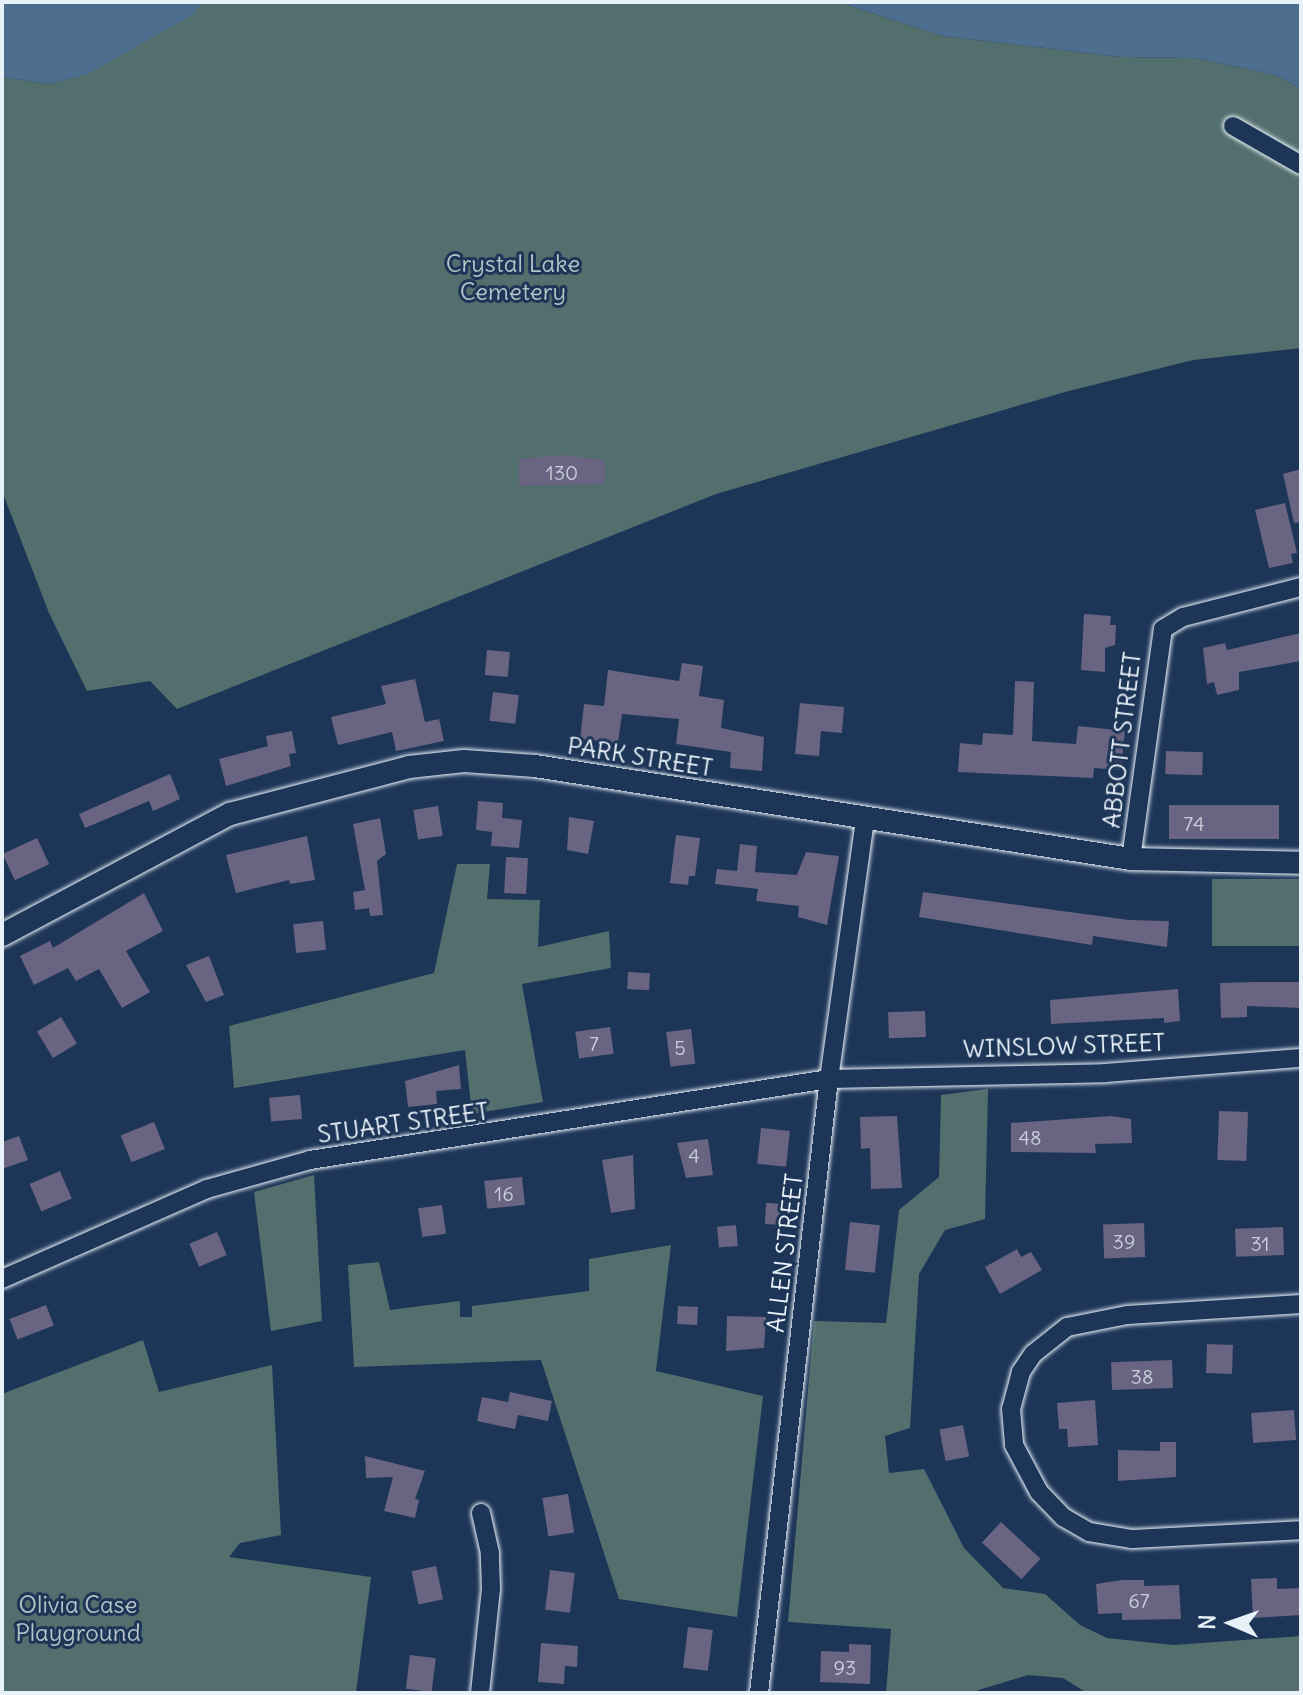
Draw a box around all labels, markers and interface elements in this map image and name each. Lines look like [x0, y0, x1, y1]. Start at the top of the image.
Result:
park label: Crystal Lake Cemetery [446, 250, 580, 306]
house number: 130 [546, 460, 578, 484]
street label: ABBOTT STREET [1097, 650, 1147, 830]
street label: PARK STREET [565, 731, 715, 783]
house number: 74 [1184, 811, 1204, 835]
street label: WINSLOW STREET [963, 1028, 1165, 1064]
house number: 7 [589, 1031, 599, 1055]
house number: 5 [674, 1035, 686, 1059]
street label: STUART STREET [316, 1097, 490, 1149]
house number: 48 [1018, 1125, 1042, 1149]
house number: 4 [688, 1143, 700, 1167]
street label: ALLEN STREET [761, 1172, 809, 1334]
house number: 16 [494, 1181, 514, 1205]
house number: 39 [1113, 1229, 1135, 1253]
house number: 31 [1250, 1231, 1270, 1255]
house number: 38 [1131, 1364, 1153, 1388]
north arrow [1191, 1583, 1271, 1663]
house number: 67 [1128, 1588, 1150, 1612]
park label: Olivia Case Playground [15, 1591, 141, 1647]
text: N [1193, 1614, 1221, 1630]
house number: 93 [834, 1655, 856, 1679]

